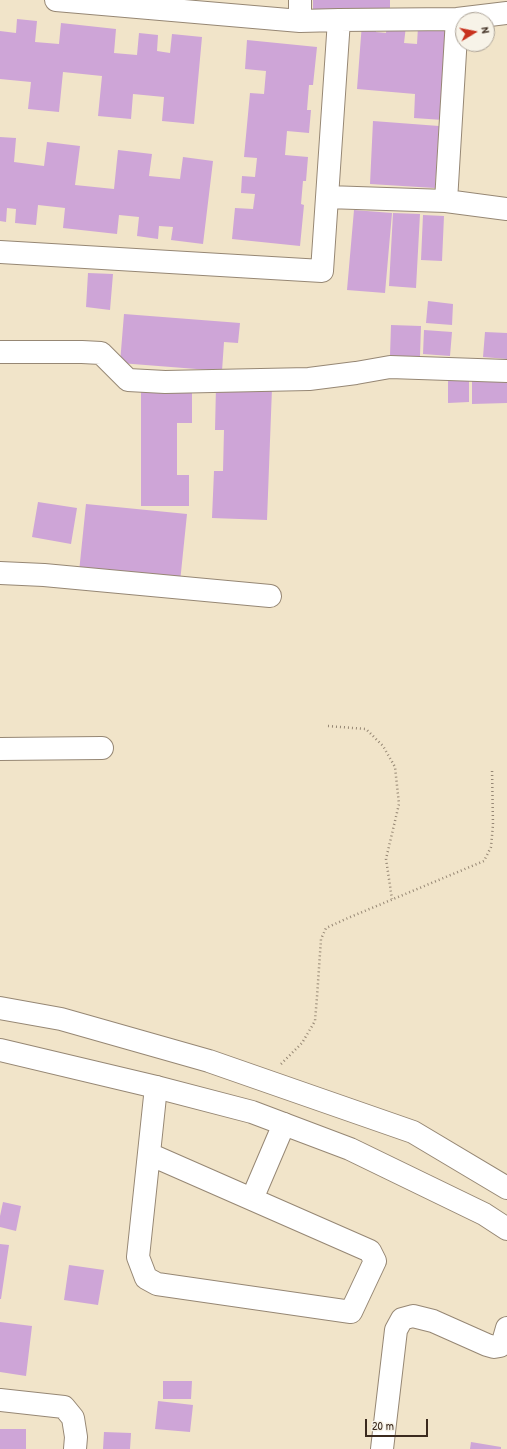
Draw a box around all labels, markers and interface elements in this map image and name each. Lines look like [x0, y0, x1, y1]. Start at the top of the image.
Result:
north arrow [455, 12, 495, 52]
text: N [478, 26, 493, 34]
scale bar [367, 1411, 430, 1437]
text: 20 m [372, 1417, 394, 1434]

